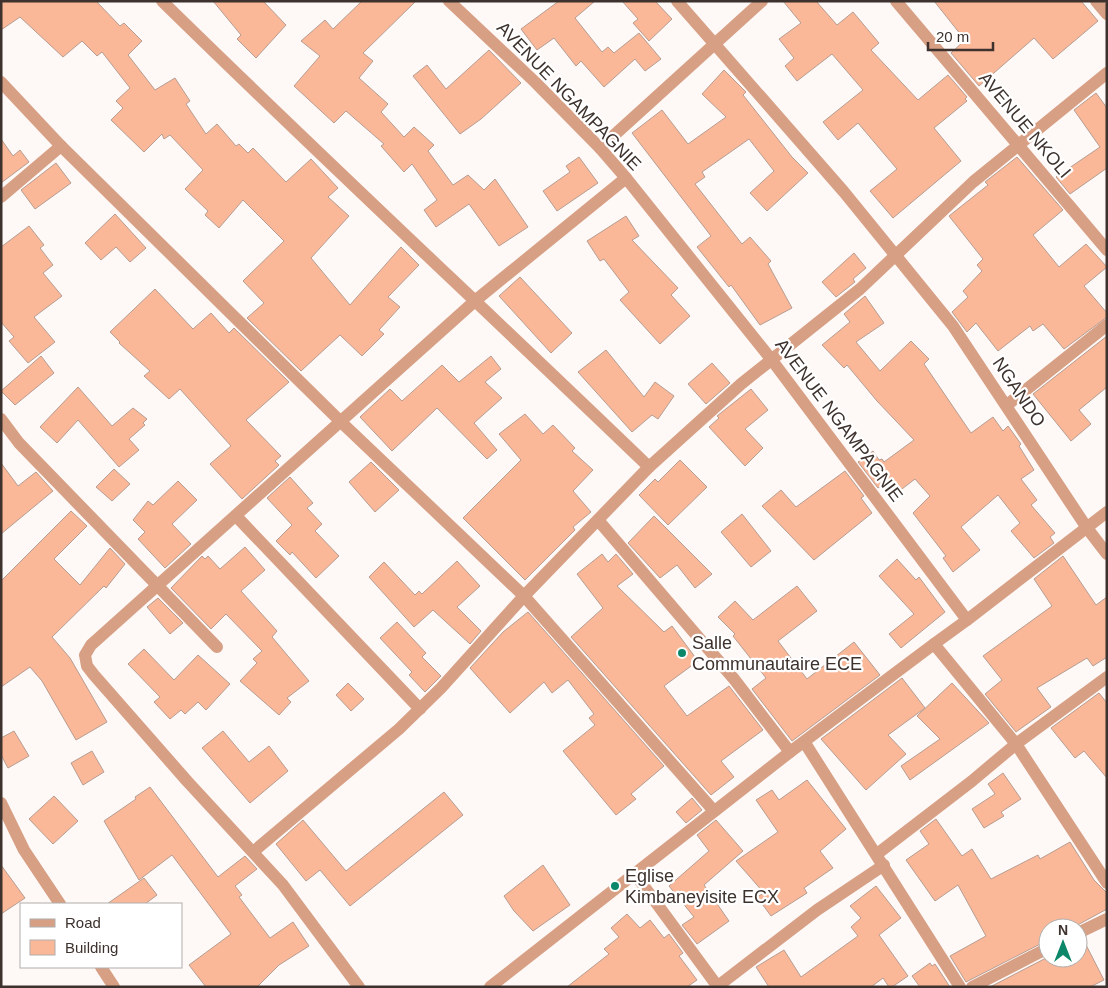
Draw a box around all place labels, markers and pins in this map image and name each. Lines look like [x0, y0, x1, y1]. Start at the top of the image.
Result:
place label: Salle Communautaire ECE [692, 633, 862, 674]
marker: Salle Communautaire ECE [676, 647, 688, 659]
place label: Eglise Kimbaneyisite ECX [625, 866, 779, 907]
marker: Eglise Kimbaneyisite ECX [609, 880, 621, 892]

